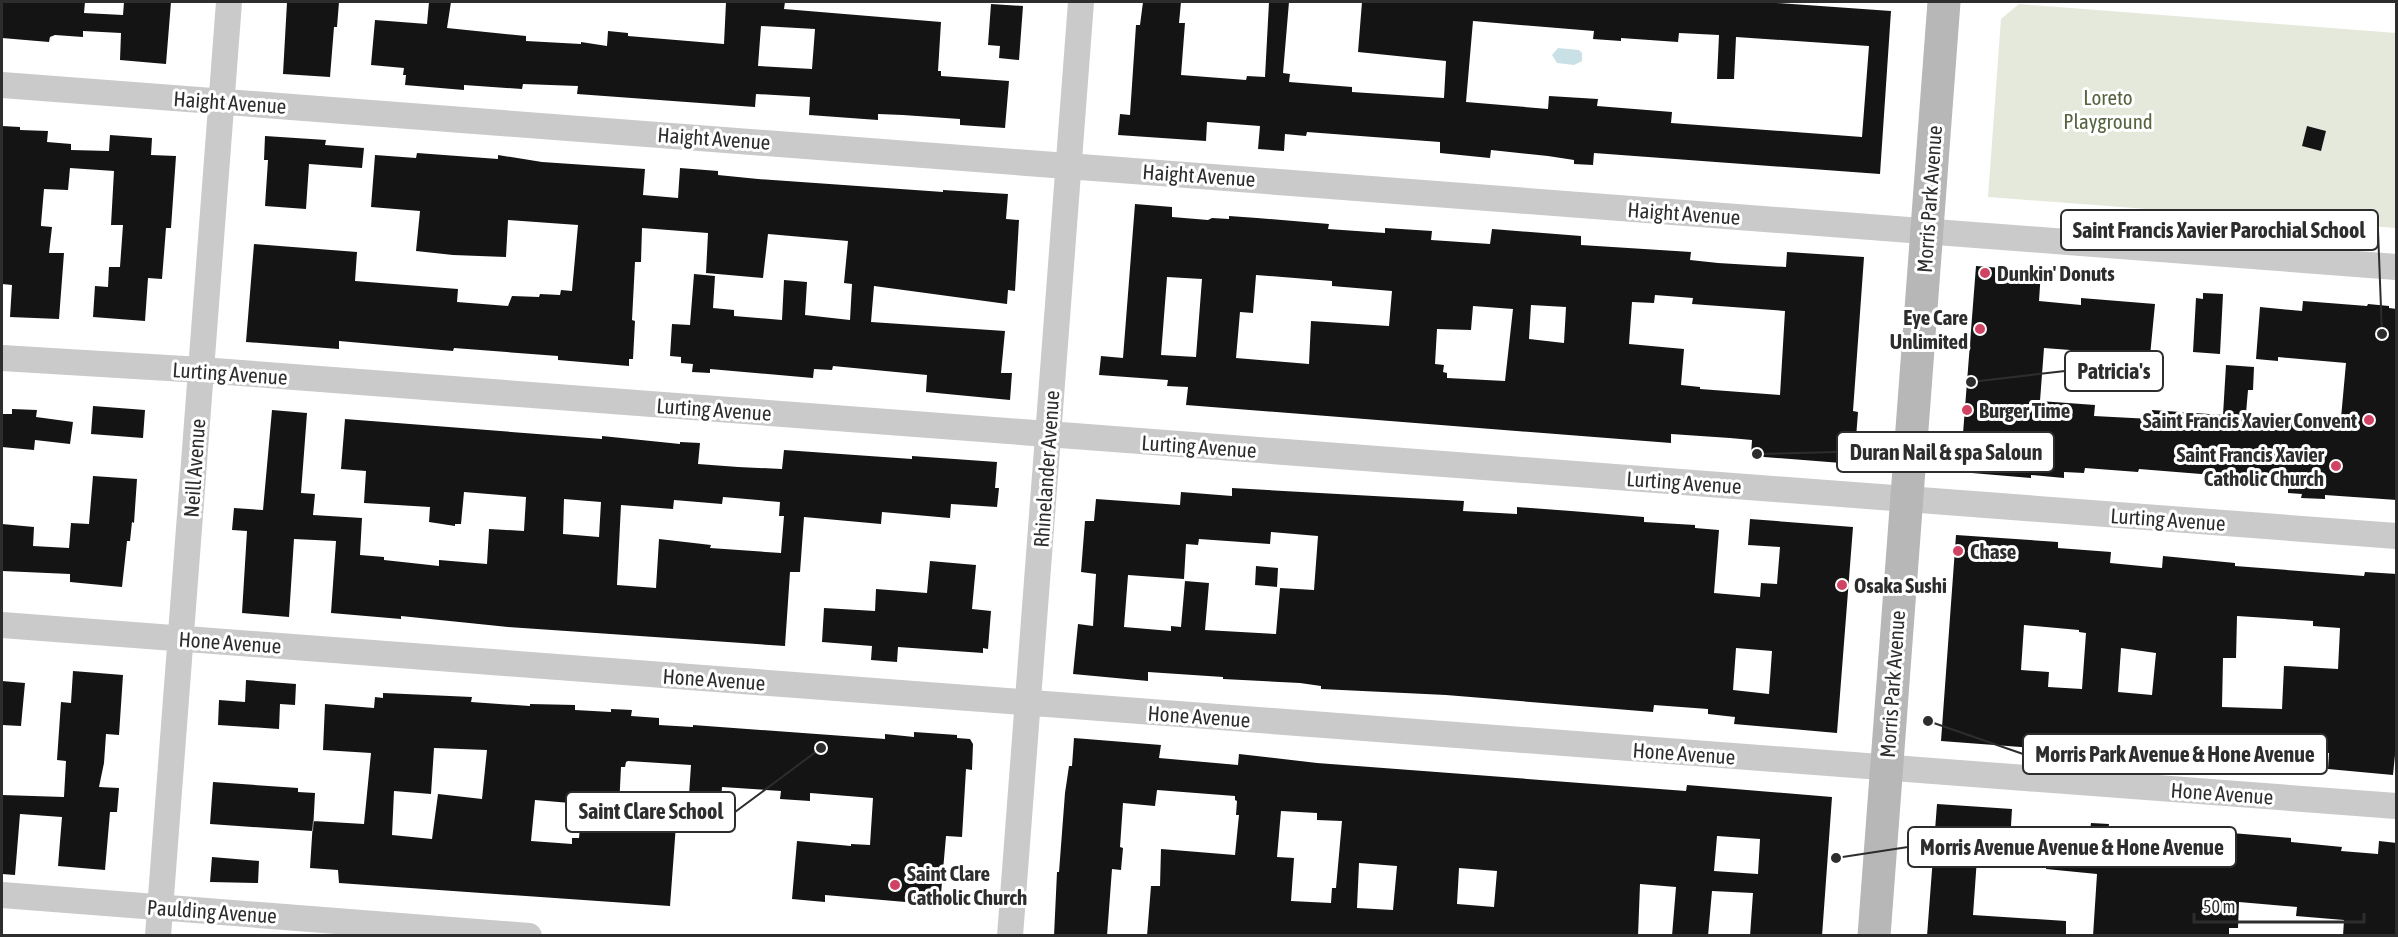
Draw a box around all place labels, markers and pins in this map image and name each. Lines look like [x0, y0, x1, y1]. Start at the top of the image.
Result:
callout: Saint Francis Xavier Parochial School [2061, 210, 2378, 250]
place label: Dunkin' Donuts [1997, 261, 2115, 285]
marker: Dunkin' Donuts [1978, 266, 1992, 280]
place label: Eye Care Unlimited [1890, 305, 1968, 353]
marker: Eye Care Unlimited [1973, 322, 1987, 336]
callout: Patricia's [2065, 351, 2163, 391]
place label: Burger Time [1979, 398, 2070, 422]
marker: Burger Time [1960, 403, 1974, 417]
place label: Saint Francis Xavier Convent [2143, 408, 2357, 432]
marker: Saint Francis Xavier Convent [2362, 413, 2376, 427]
callout: Duran Nail & spa Saloun [1837, 432, 2054, 472]
place label: Saint Francis Xavier Catholic Church [2176, 442, 2325, 490]
marker: Saint Francis Xavier Catholic Church [2329, 459, 2343, 473]
place label: Chase [1970, 539, 2016, 563]
marker: Chase [1951, 544, 1965, 558]
place label: Osaka Sushi [1854, 573, 1947, 597]
marker: Osaka Sushi [1835, 578, 1849, 592]
callout: Morris Park Avenue & Hone Avenue [2023, 734, 2327, 774]
callout: Saint Clare School [566, 792, 735, 832]
callout: Morris Avenue Avenue & Hone Avenue [1908, 827, 2236, 867]
place label: Saint Clare Catholic Church [907, 861, 1027, 909]
marker: Saint Clare Catholic Church [888, 878, 902, 892]

